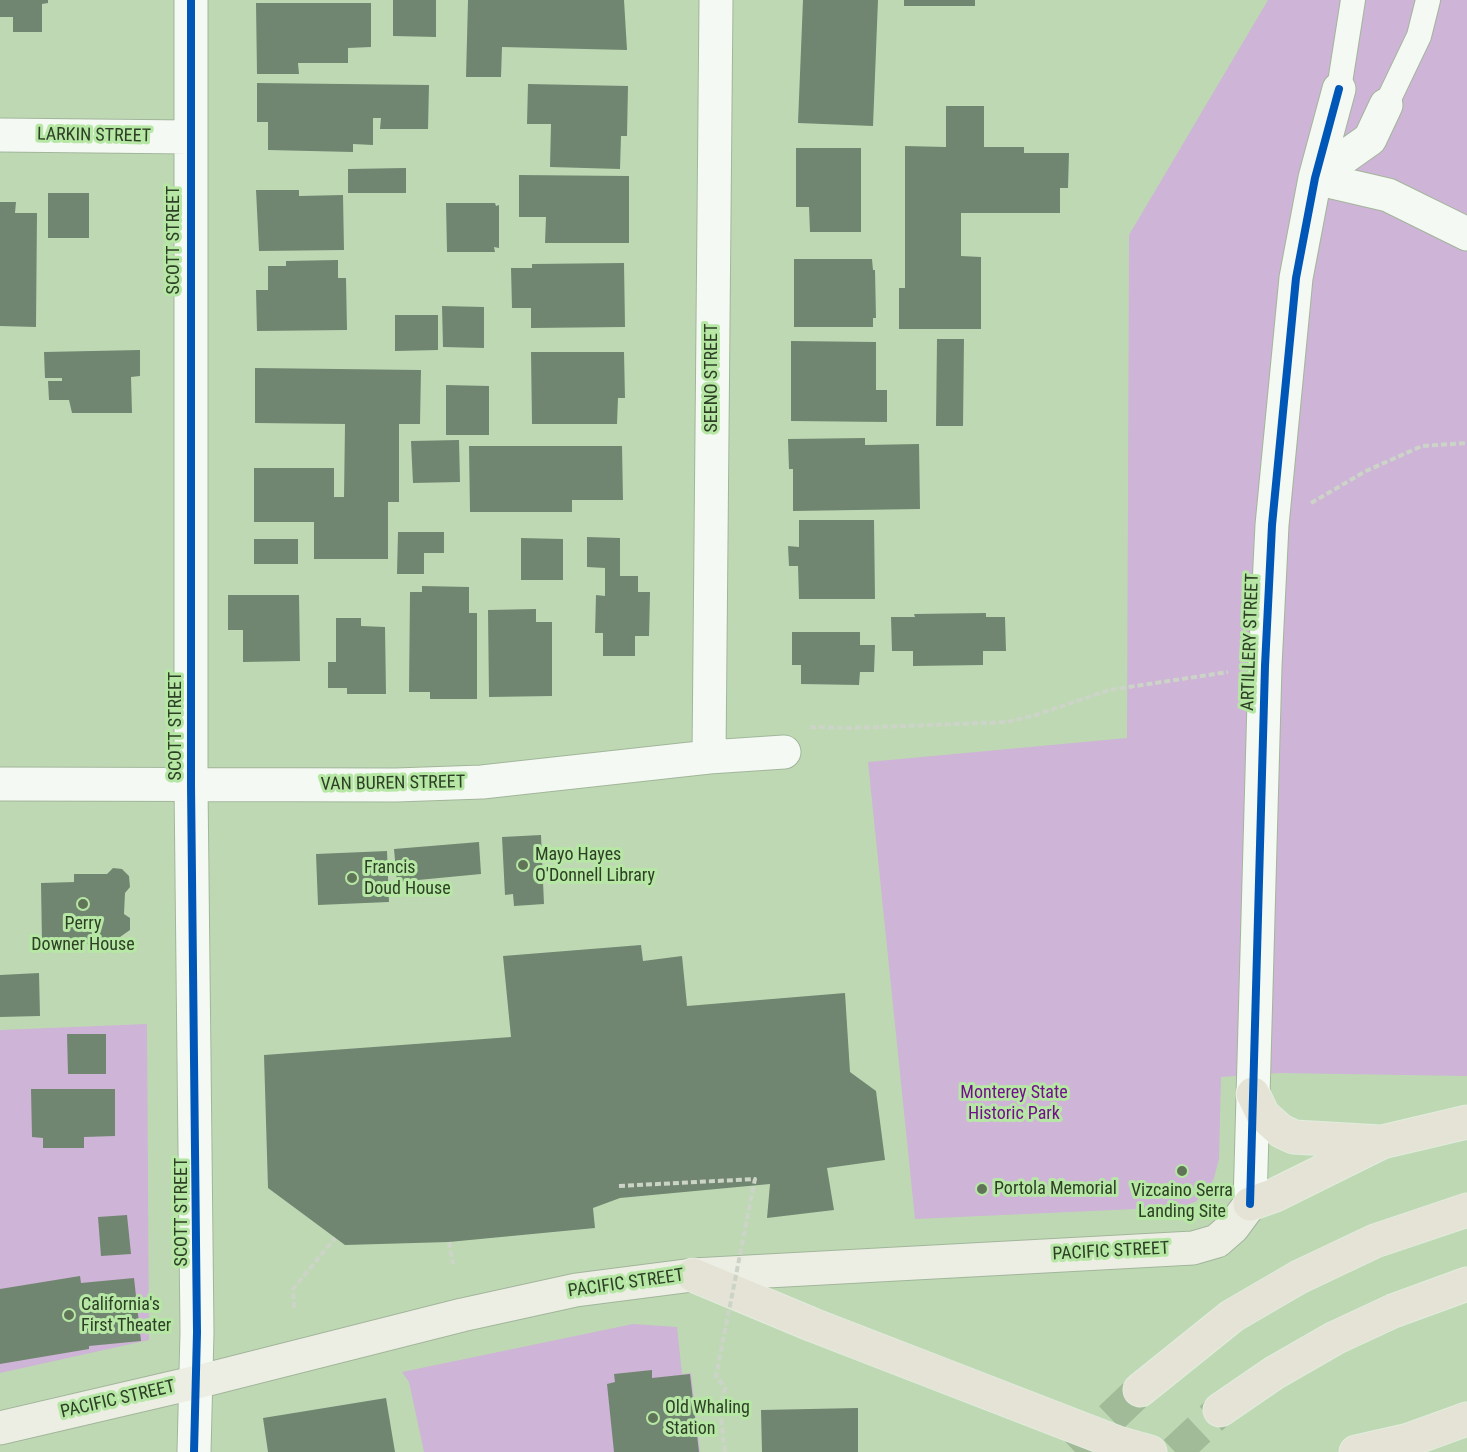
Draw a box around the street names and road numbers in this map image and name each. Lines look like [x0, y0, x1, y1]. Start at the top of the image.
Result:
street label: LARKIN STREET [37, 124, 151, 148]
street label: SCOTT STREET [163, 186, 185, 294]
street label: SEENO STREET [701, 323, 723, 433]
street label: ARTILLERY STREET [1238, 573, 1264, 711]
street label: SCOTT STREET [165, 672, 187, 780]
street label: VAN BUREN STREET [321, 772, 465, 796]
street label: SCOTT STREET [171, 1158, 193, 1266]
street label: PACIFIC STREET [1052, 1238, 1170, 1266]
street label: PACIFIC STREET [567, 1265, 685, 1303]
street label: PACIFIC STREET [59, 1376, 177, 1424]

